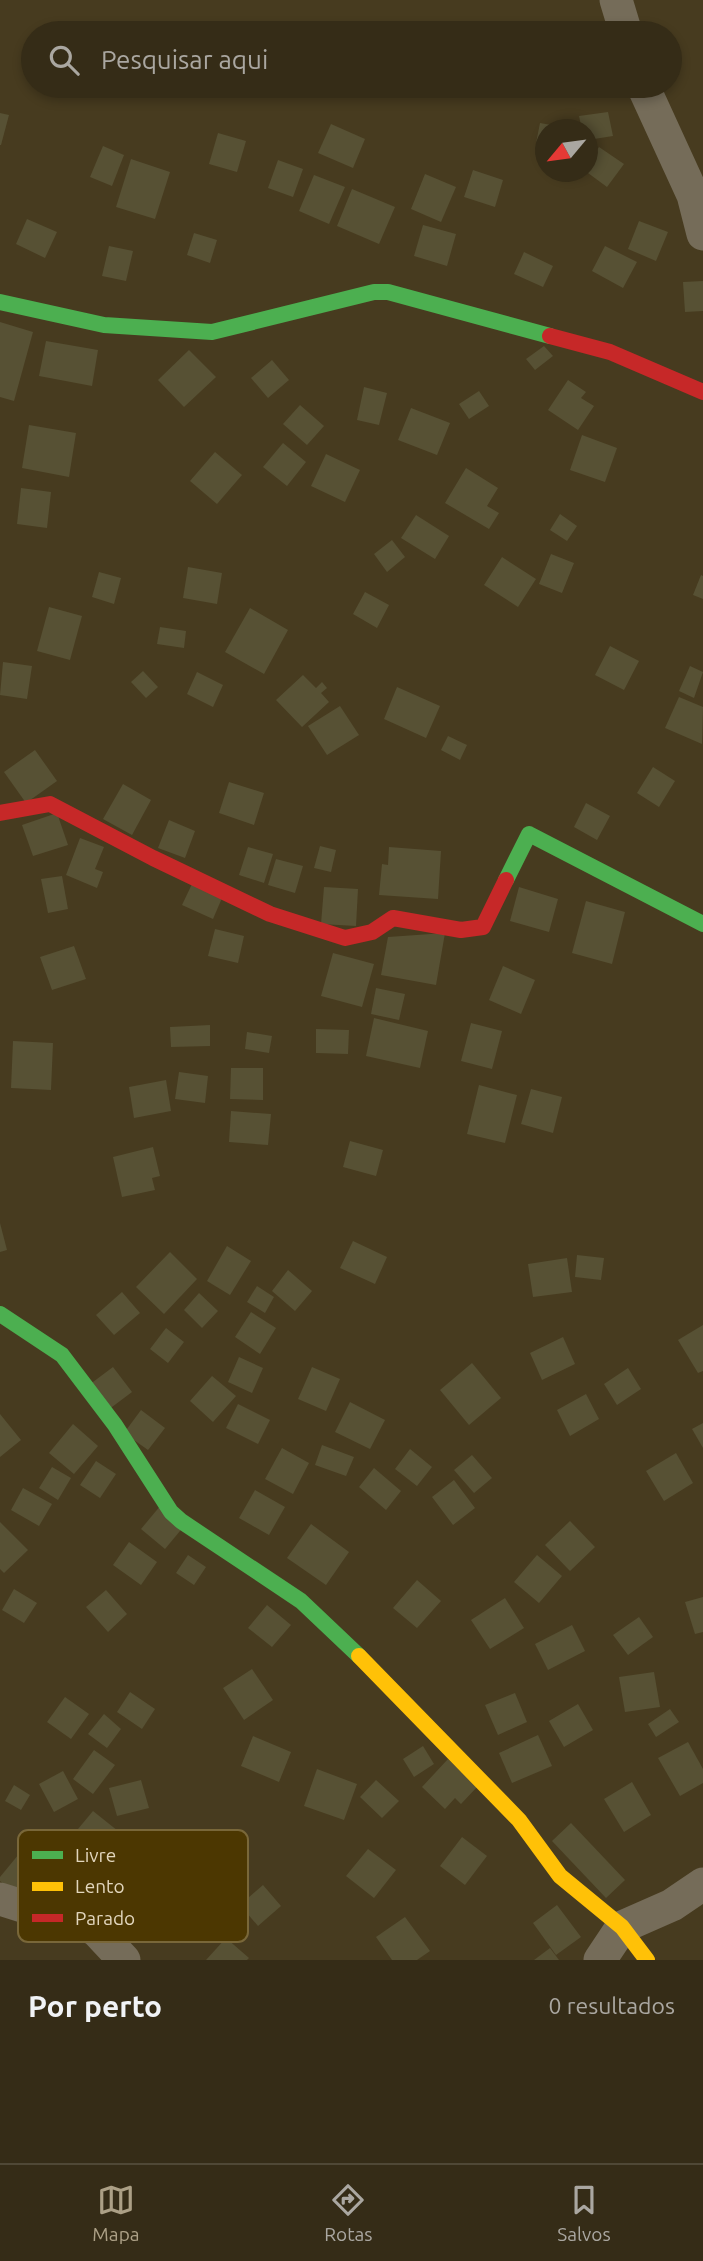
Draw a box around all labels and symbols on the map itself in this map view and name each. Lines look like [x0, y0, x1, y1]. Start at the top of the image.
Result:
north arrow [535, 119, 598, 182]
legend [18, 1830, 248, 1942]
text: Livre [75, 1844, 116, 1866]
text: Lento [75, 1875, 125, 1897]
text: Parado [75, 1907, 135, 1929]

